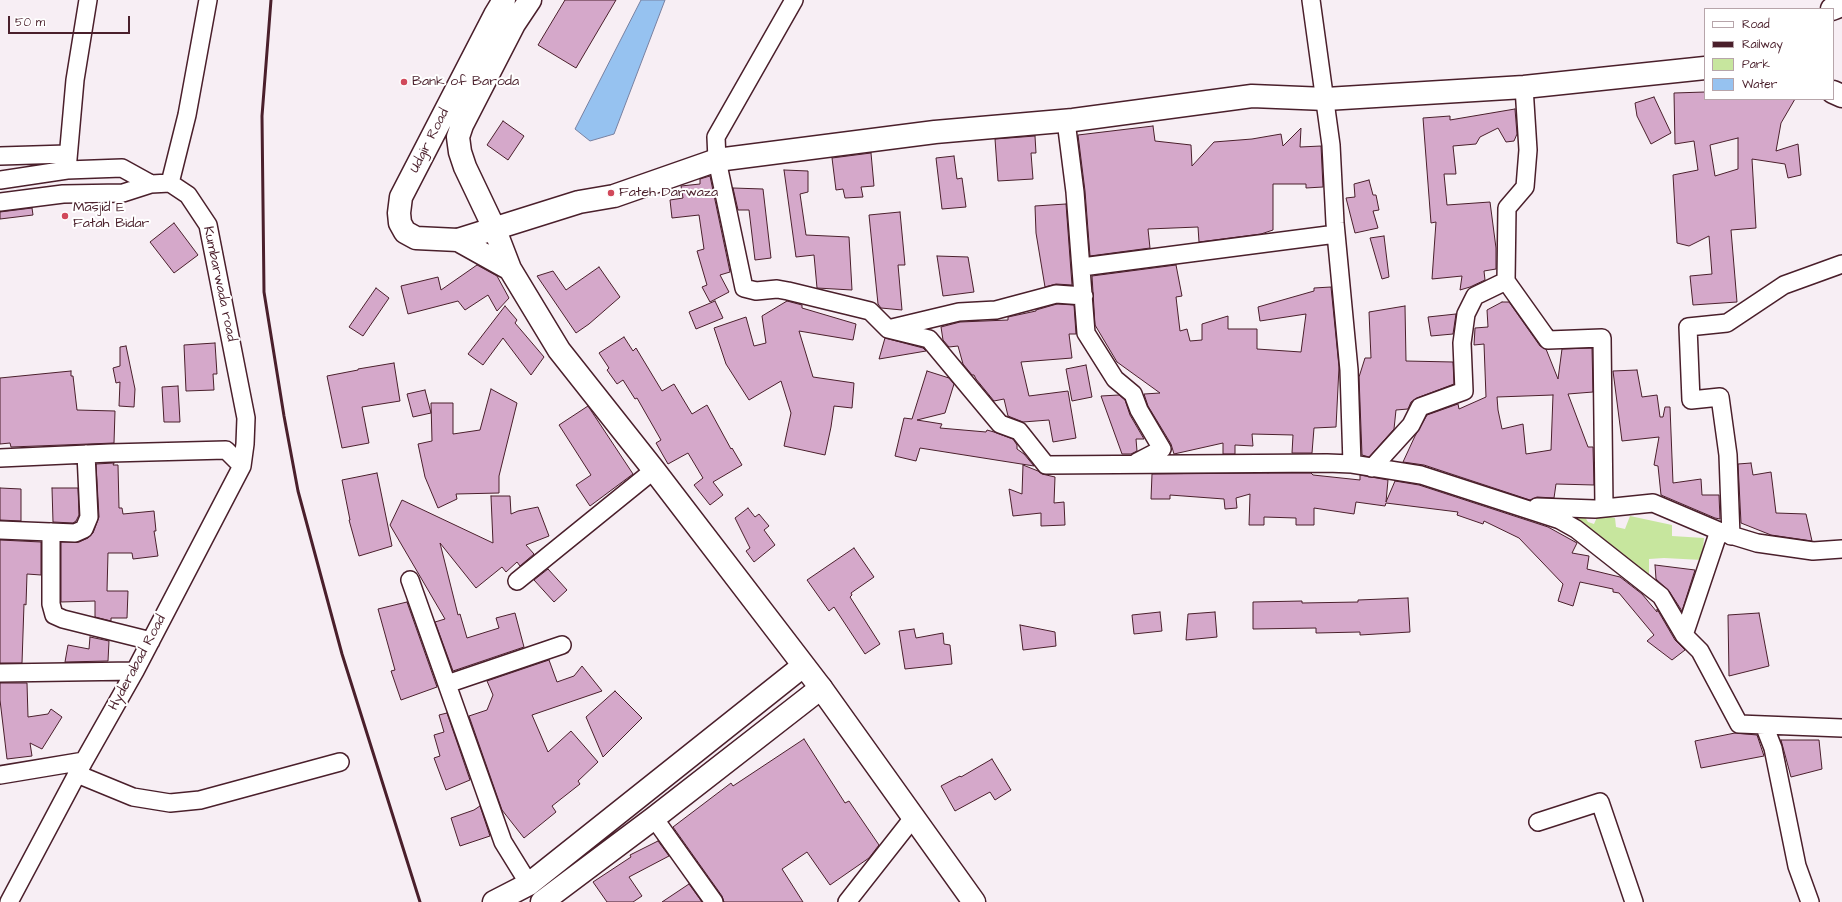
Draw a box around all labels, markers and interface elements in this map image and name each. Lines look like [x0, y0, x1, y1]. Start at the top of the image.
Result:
scale bar [10, 8, 132, 34]
legend [1704, 8, 1834, 100]
text: 50 m [15, 14, 45, 31]
text: Road [1742, 16, 1770, 33]
text: Railway [1742, 36, 1783, 53]
text: Park [1742, 56, 1770, 73]
place label: Bank of Baroda [412, 74, 519, 90]
text: Water [1742, 76, 1777, 93]
marker: Bank of Baroda [399, 77, 409, 87]
street label: Udgir Road [407, 106, 453, 176]
place label: Fateh Darwaza [619, 185, 718, 201]
marker: Fateh Darwaza [606, 188, 616, 198]
place label: Masjid E Fatah Bidar [73, 200, 149, 232]
marker: Masjid E Fatah Bidar [60, 211, 70, 221]
street label: Kumbarwada road [199, 225, 239, 343]
street label: Hyderabad Road [106, 612, 170, 714]

